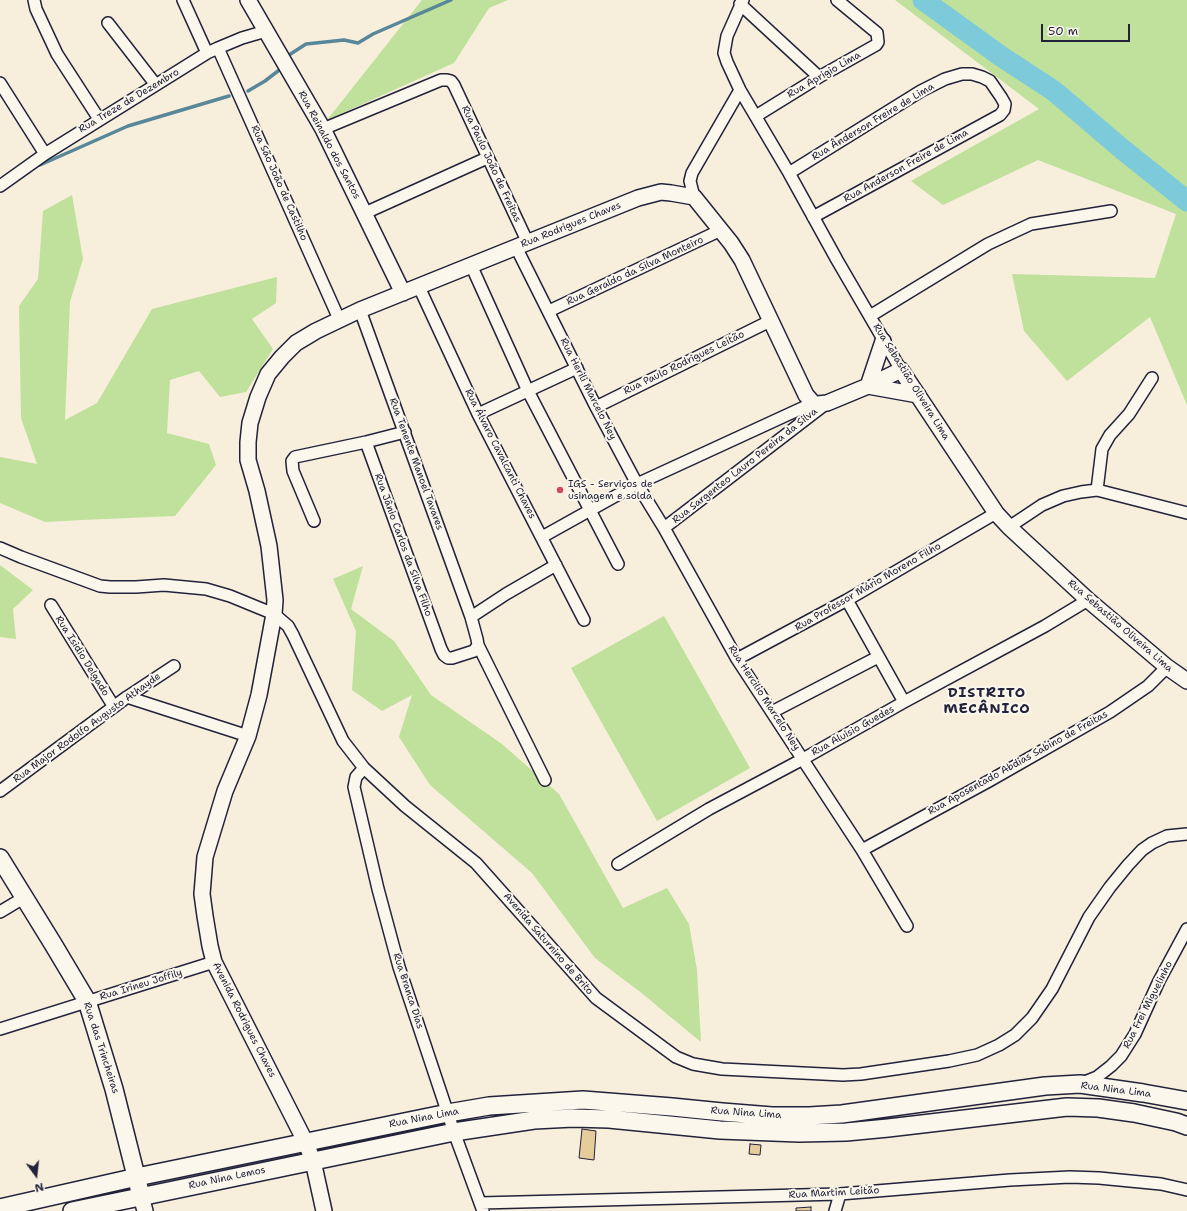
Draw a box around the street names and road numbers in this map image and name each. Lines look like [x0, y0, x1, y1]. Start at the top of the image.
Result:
street label: Rua Aprigio Lima [785, 49, 863, 101]
street label: Rua Treze de Dezembro [77, 66, 181, 136]
street label: Rua Ânderson Freire de Lima [810, 81, 936, 163]
street label: Rua Reinaldo dos Santos [295, 89, 363, 201]
street label: Rua Paulo João de Freitas [459, 104, 523, 224]
street label: Rua São João de Castilho [248, 123, 310, 243]
street label: Rua Anderson Freire de Lima [842, 127, 970, 205]
street label: Rua Rodrigues Chaves [519, 199, 623, 251]
street label: Rua Geraldo da Silva Monteiro [565, 234, 705, 308]
street label: Rua Sebastião Oliveira Lima [870, 322, 952, 442]
street label: Rua Paulo Rodrigues Leitão [622, 328, 746, 398]
street label: Rua Herili Marcelo Ney [557, 336, 619, 442]
street label: Rua Álvaro Cavalcanti Chaves [462, 387, 538, 521]
street label: Rua Tenente Manoel Tavares [386, 396, 446, 532]
street label: Rua Sargenteo Lauro Pereira da Silva [670, 406, 820, 526]
street label: Rua Jânio Carlos da Silva Filho [371, 472, 435, 618]
street label: Rua Professor Mário Moreno Filho [793, 540, 943, 634]
street label: Rua Sebastião Oliveira Lima [1065, 577, 1175, 675]
street label: Rua Isidio Delgado [52, 614, 112, 698]
street label: Rua Hercilio Marcelo Ney [726, 643, 802, 753]
street label: Rua Major Rodolfo Augusto Athayde [11, 670, 163, 786]
street label: Rua Aluisio Guedes [810, 703, 896, 759]
street label: Rua Aposentado Abdias Sabino de Freitas [926, 708, 1110, 818]
street label: Avenida Saturnino de Brito [501, 891, 595, 997]
street label: Rua Branca Dias [390, 952, 426, 1030]
street label: Rua Frei Miguelinho [1121, 959, 1175, 1051]
street label: Avenida Rodrigues Chaves [210, 960, 278, 1080]
street label: Rua Irineu Joffily [98, 967, 184, 1003]
street label: Rua das Trincheiras [81, 1001, 121, 1095]
street label: Rua Nina Lima [1080, 1080, 1152, 1100]
street label: Rua Nina Lima [388, 1105, 460, 1131]
street label: Rua Nina Lima [710, 1105, 782, 1121]
street label: Rua Nina Lemos [187, 1164, 267, 1192]
street label: Rua Martim Leitão [788, 1185, 880, 1201]

